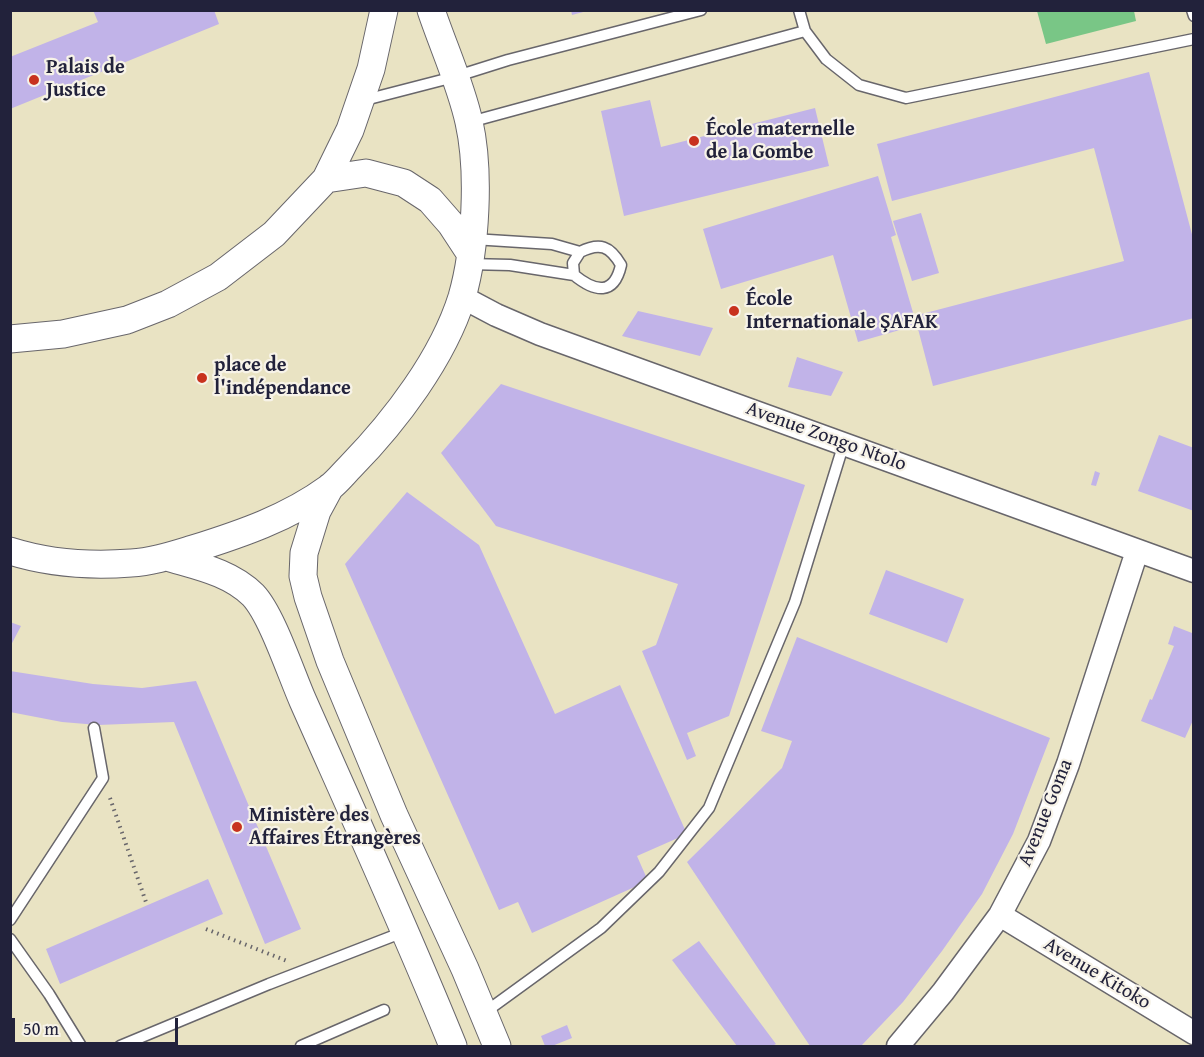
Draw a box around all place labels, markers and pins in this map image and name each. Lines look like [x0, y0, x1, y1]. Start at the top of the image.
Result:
place label: Palais de Justice [46, 56, 125, 103]
marker: Palais de Justice [27, 73, 41, 87]
place label: École maternelle de la Gombe [706, 118, 855, 165]
marker: École maternelle de la Gombe [687, 134, 701, 148]
place label: École Internationale ŞAFAK [746, 288, 938, 335]
marker: École Internationale ŞAFAK [727, 304, 741, 318]
place label: place de l'indépendance [214, 354, 351, 401]
marker: place de l'indépendance [195, 371, 209, 385]
place label: Ministère des Affaires Étrangères [249, 804, 421, 851]
marker: Ministère des Affaires Étrangères [230, 820, 244, 834]

